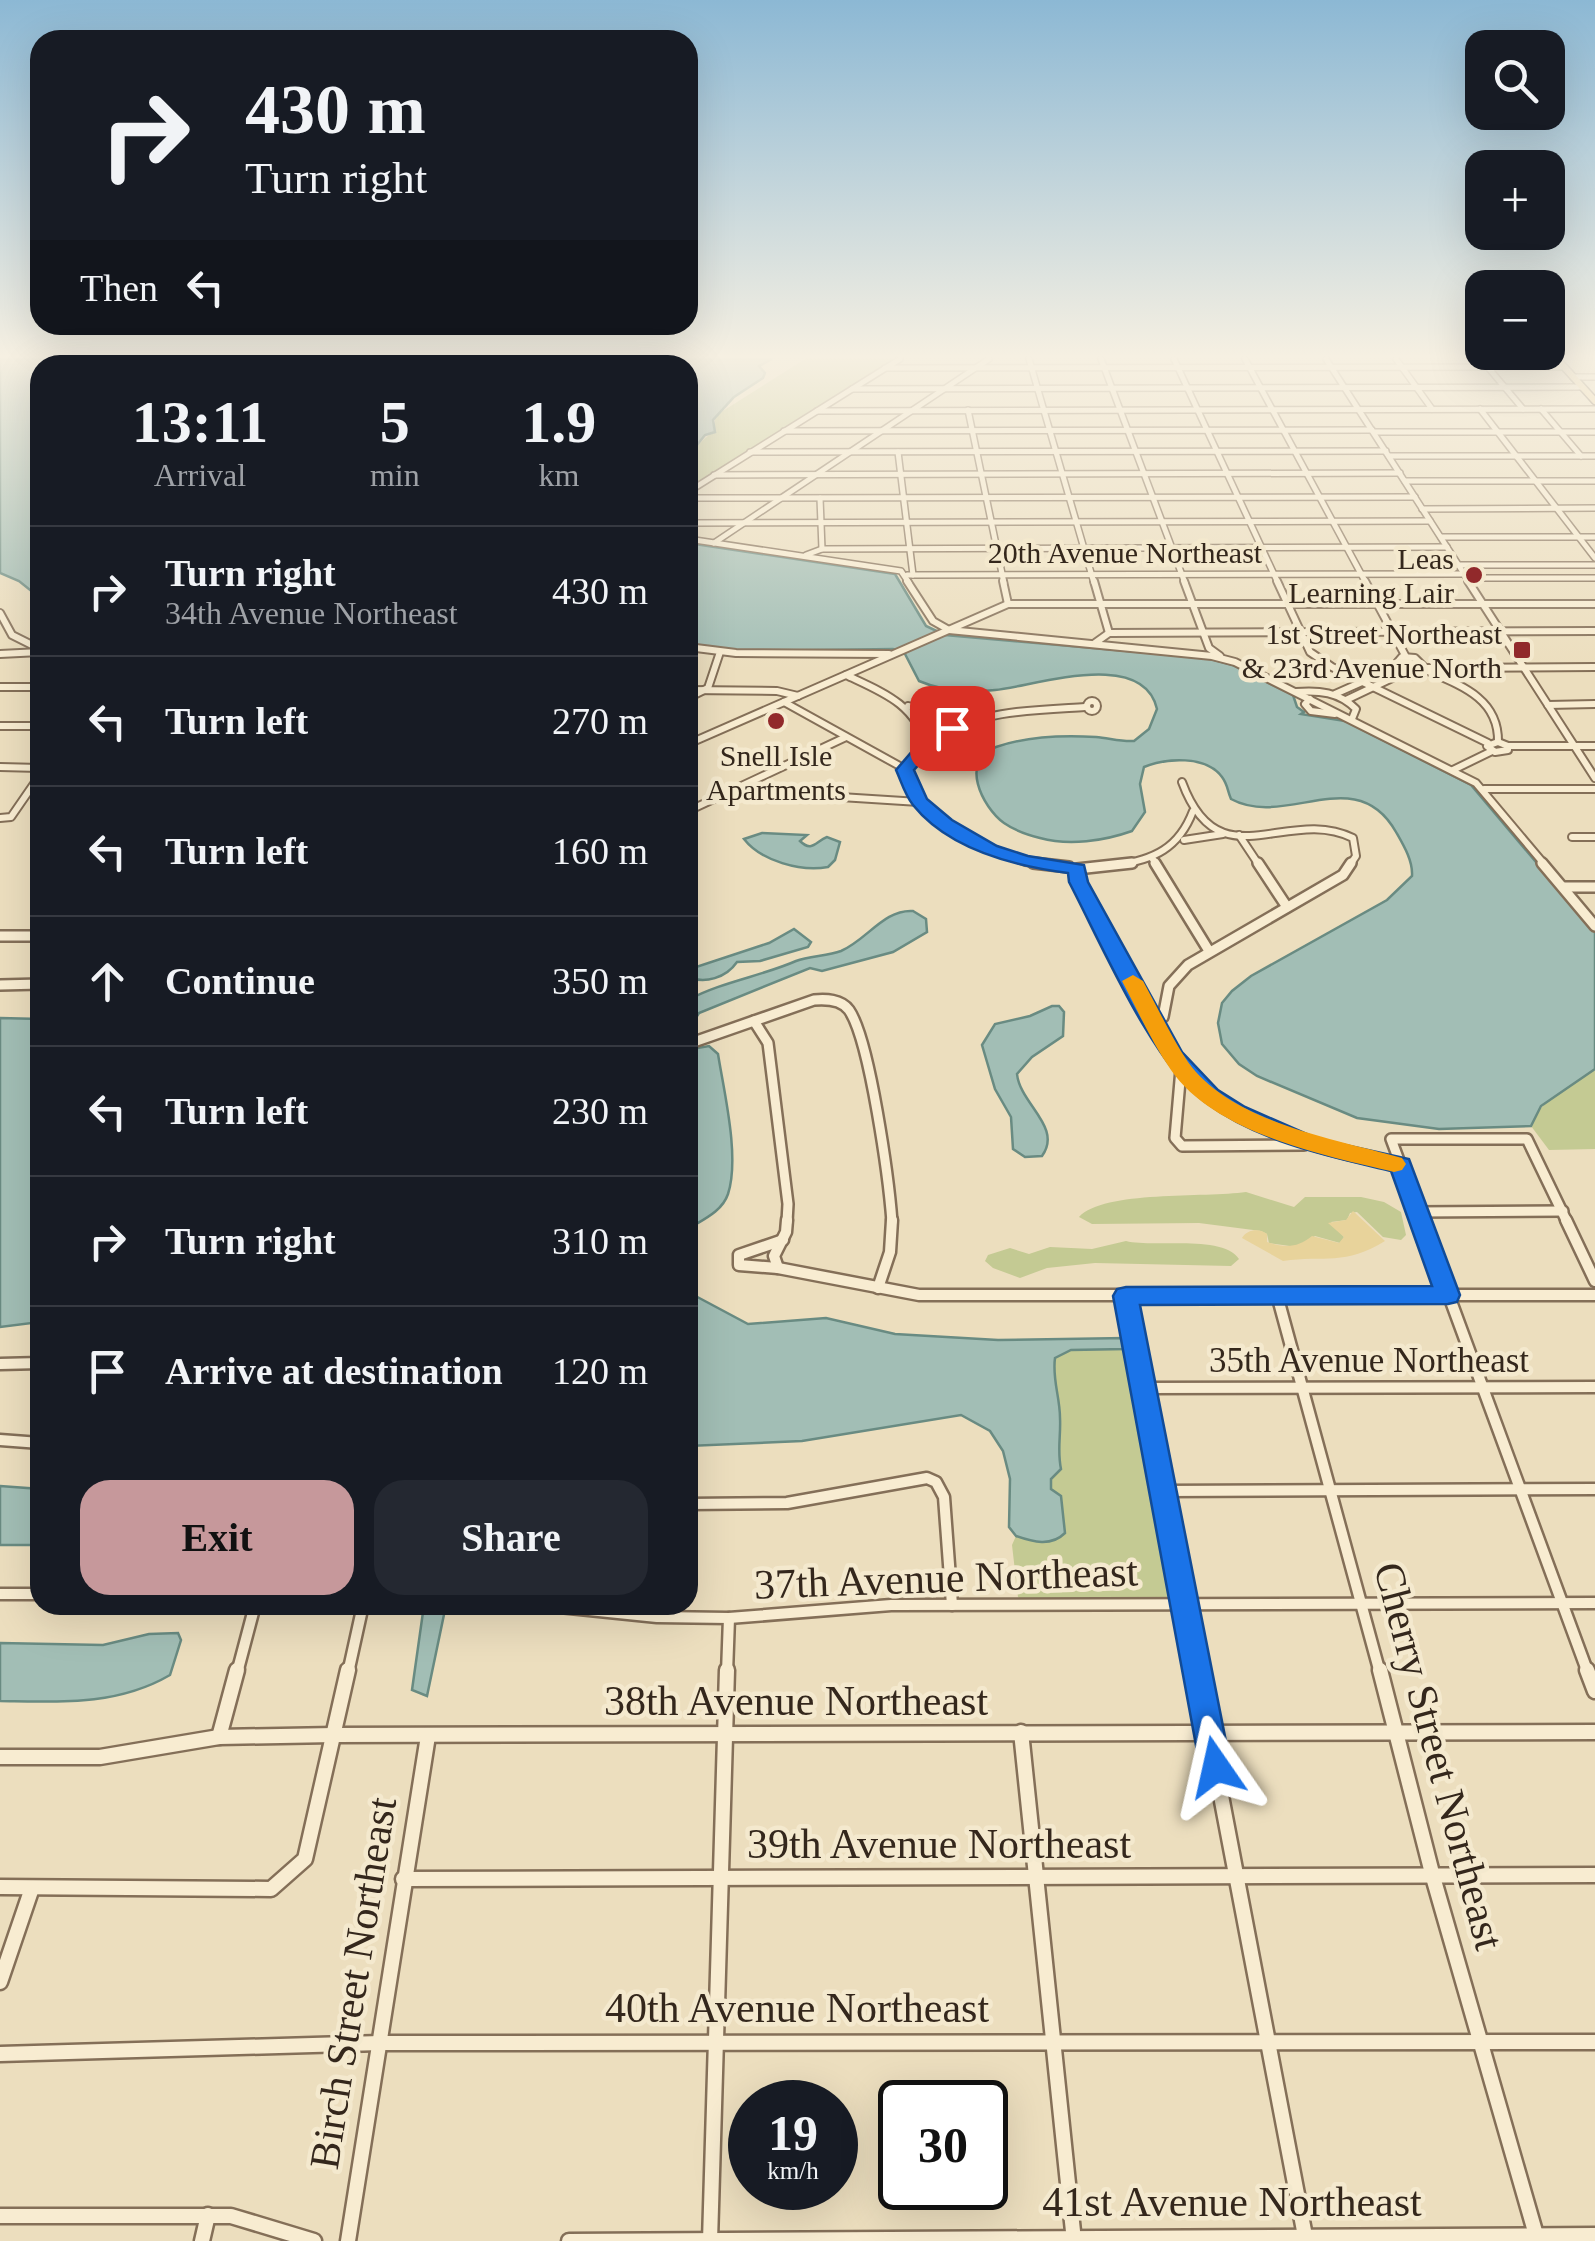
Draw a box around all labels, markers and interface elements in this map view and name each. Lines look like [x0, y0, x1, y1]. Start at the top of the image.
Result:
map controls [1465, 30, 1565, 370]
button: search [1465, 30, 1565, 130]
icon: right [80, 70, 210, 200]
text: 430 m [245, 71, 426, 148]
button: + [1465, 150, 1565, 250]
text: Turn right [245, 153, 427, 203]
icon: left [178, 260, 233, 315]
text: Then [80, 267, 158, 309]
button: − [1465, 270, 1565, 370]
text: 13:11 [132, 389, 268, 455]
text: 5 [380, 389, 410, 455]
text: 1.9 [521, 389, 596, 455]
text: Arrival [154, 457, 246, 493]
text: min [370, 457, 420, 493]
text: km [538, 457, 579, 493]
street label: 20th Avenue Northeast [988, 536, 1263, 569]
place label: Leas Learning Lair [1288, 542, 1454, 609]
text: Turn right [165, 552, 336, 594]
icon: right [80, 564, 135, 619]
marker: Leas Learning Lair [1463, 564, 1485, 586]
text: 430 m [552, 570, 648, 612]
text: 34th Avenue Northeast [165, 595, 458, 631]
place label: 1st Street Northeast & 23rd Avenue North [1242, 617, 1503, 684]
marker: 1st Street Northeast & 23rd Avenue North [1511, 639, 1533, 661]
pin [910, 686, 995, 771]
icon: left [80, 694, 135, 749]
text: Turn left [165, 700, 308, 742]
text: 270 m [552, 700, 648, 742]
icon: arrive [925, 701, 980, 756]
marker: Snell Isle Apartments [765, 710, 787, 732]
place label: Snell Isle Apartments [706, 739, 846, 806]
icon: left [80, 824, 135, 879]
text: Turn left [165, 830, 308, 872]
text: 160 m [552, 830, 648, 872]
icon: ahead [80, 954, 135, 1009]
text: Continue [165, 960, 315, 1002]
text: 350 m [552, 960, 648, 1002]
icon: left [80, 1084, 135, 1139]
text: Turn left [165, 1090, 308, 1132]
text: 230 m [552, 1090, 648, 1132]
icon: right [80, 1214, 135, 1269]
text: Turn right [165, 1220, 336, 1262]
text: 310 m [552, 1220, 648, 1262]
street label: 35th Avenue Northeast [1209, 1341, 1529, 1380]
icon: arrive [80, 1344, 135, 1399]
text: Arrive at destination [165, 1350, 503, 1392]
text: 120 m [552, 1350, 648, 1392]
button: Exit [80, 1480, 354, 1595]
button: Share [374, 1480, 648, 1595]
street label: 37th Avenue Northeast [753, 1548, 1139, 1608]
street label: Cherry Street Northeast [1365, 1557, 1513, 1955]
street label: 38th Avenue Northeast [604, 1678, 988, 1724]
position arrow [1164, 1715, 1268, 1819]
street label: Birch Street Northeast [301, 1794, 405, 2172]
street label: 39th Avenue Northeast [747, 1821, 1131, 1867]
street label: 40th Avenue Northeast [605, 1985, 989, 2031]
speed limit sign: 30 [878, 2080, 1008, 2210]
text: 19 [768, 2105, 818, 2161]
text: km/h [767, 2157, 819, 2184]
street label: 41st Avenue Northeast [1042, 2179, 1422, 2225]

